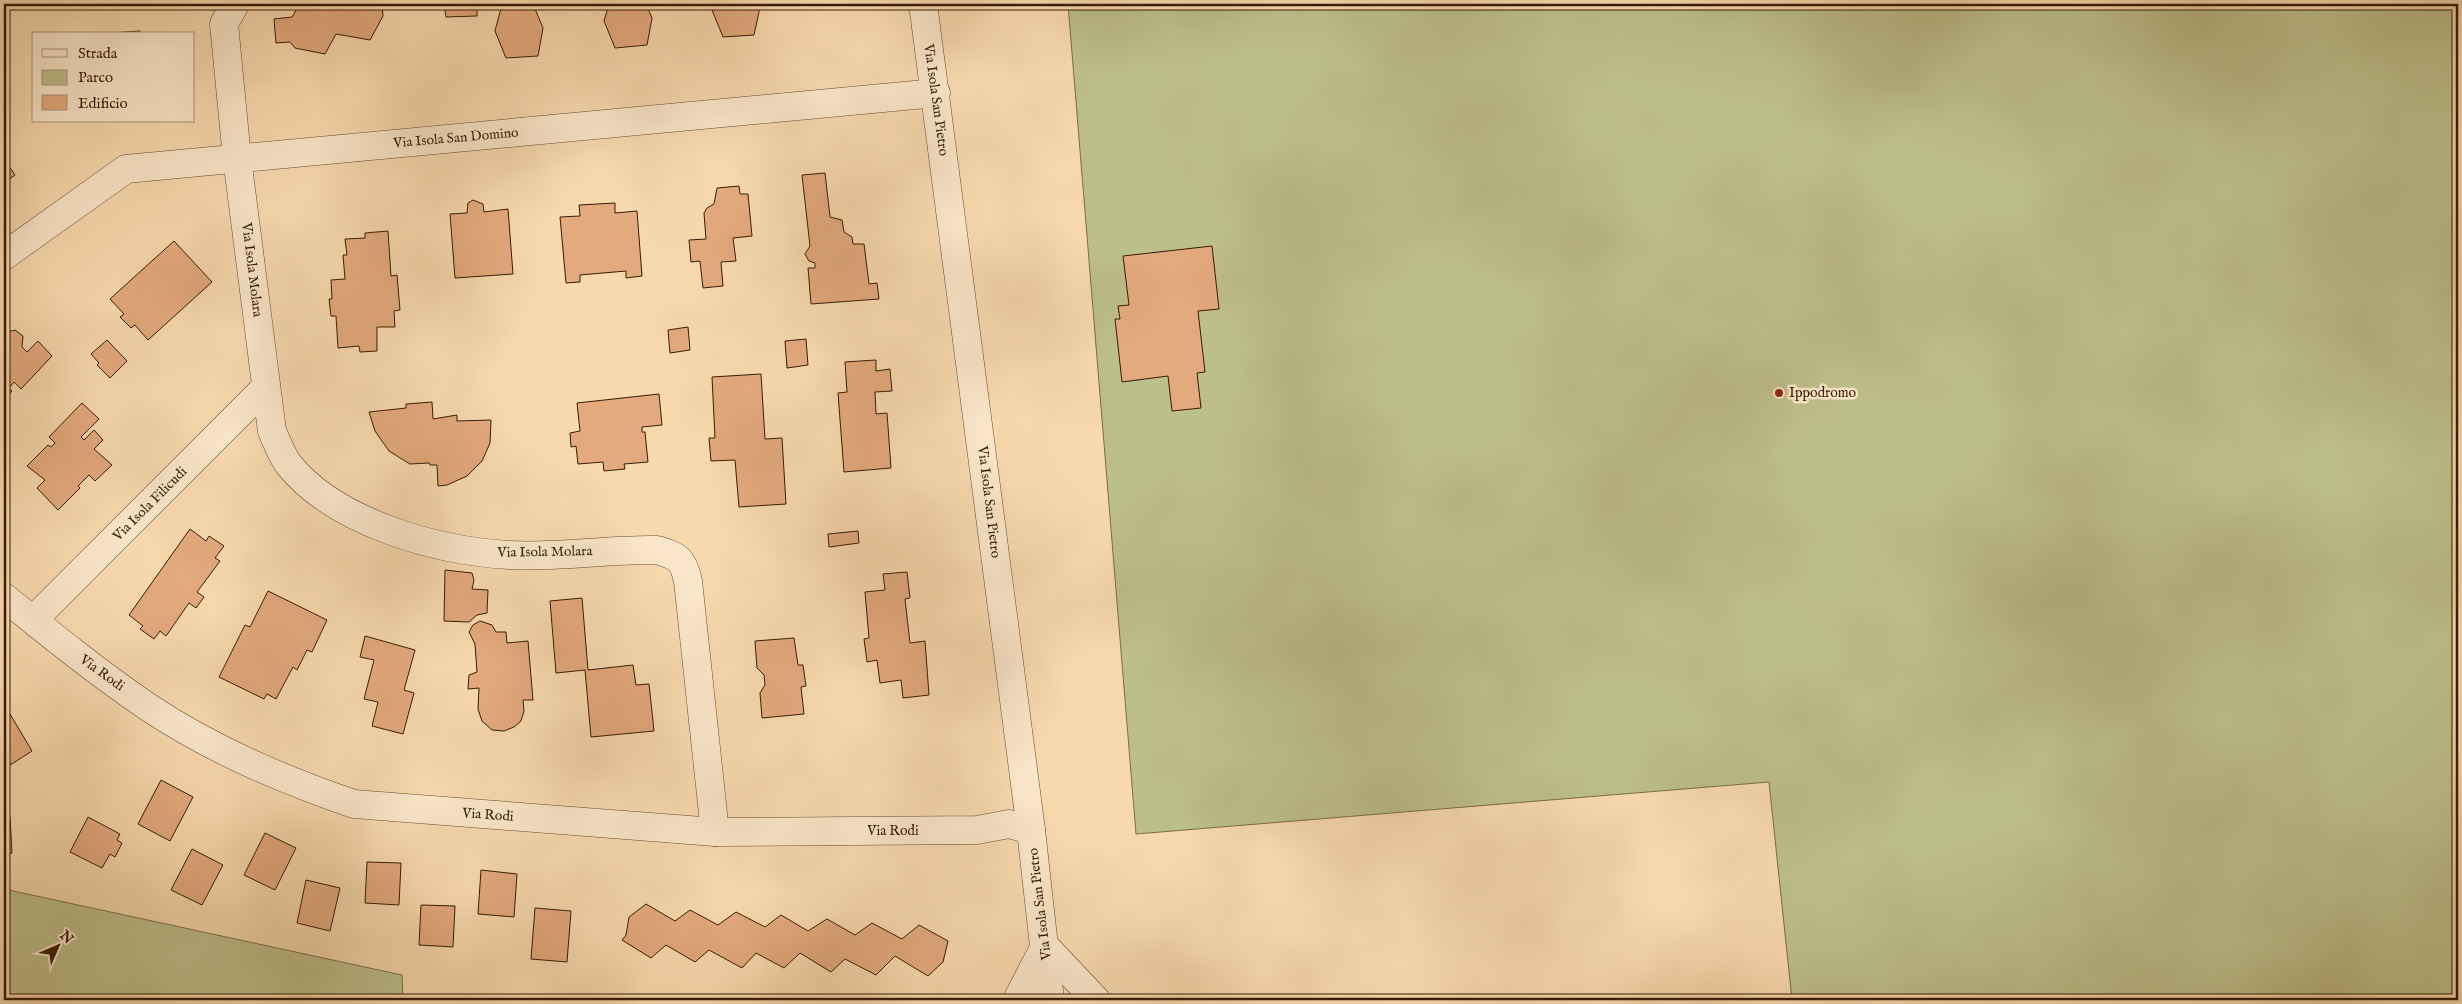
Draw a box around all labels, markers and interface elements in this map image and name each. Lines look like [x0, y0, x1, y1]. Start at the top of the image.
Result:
legend [32, 32, 195, 122]
street label: Via Isola San Pietro [919, 42, 953, 158]
text: Strada [78, 44, 118, 63]
text: Parco [78, 68, 113, 87]
text: Edificio [78, 94, 128, 113]
street label: Via Isola San Domino [392, 124, 520, 153]
street label: Via Isola Molara [237, 221, 267, 319]
place label: Ippodromo [1789, 384, 1857, 402]
marker: Ippodromo [1773, 387, 1785, 399]
street label: Via Isola San Pietro [973, 444, 1005, 560]
street label: Via Isola Filicudi [108, 463, 191, 546]
street label: Via Isola Molara [496, 542, 594, 562]
street label: Via Rodi [75, 650, 128, 696]
street label: Via Rodi [461, 804, 514, 826]
street label: Via Rodi [866, 822, 919, 840]
street label: Via Isola San Pietro [1024, 846, 1056, 962]
north arrow [32, 922, 82, 972]
text: N [55, 926, 77, 948]

